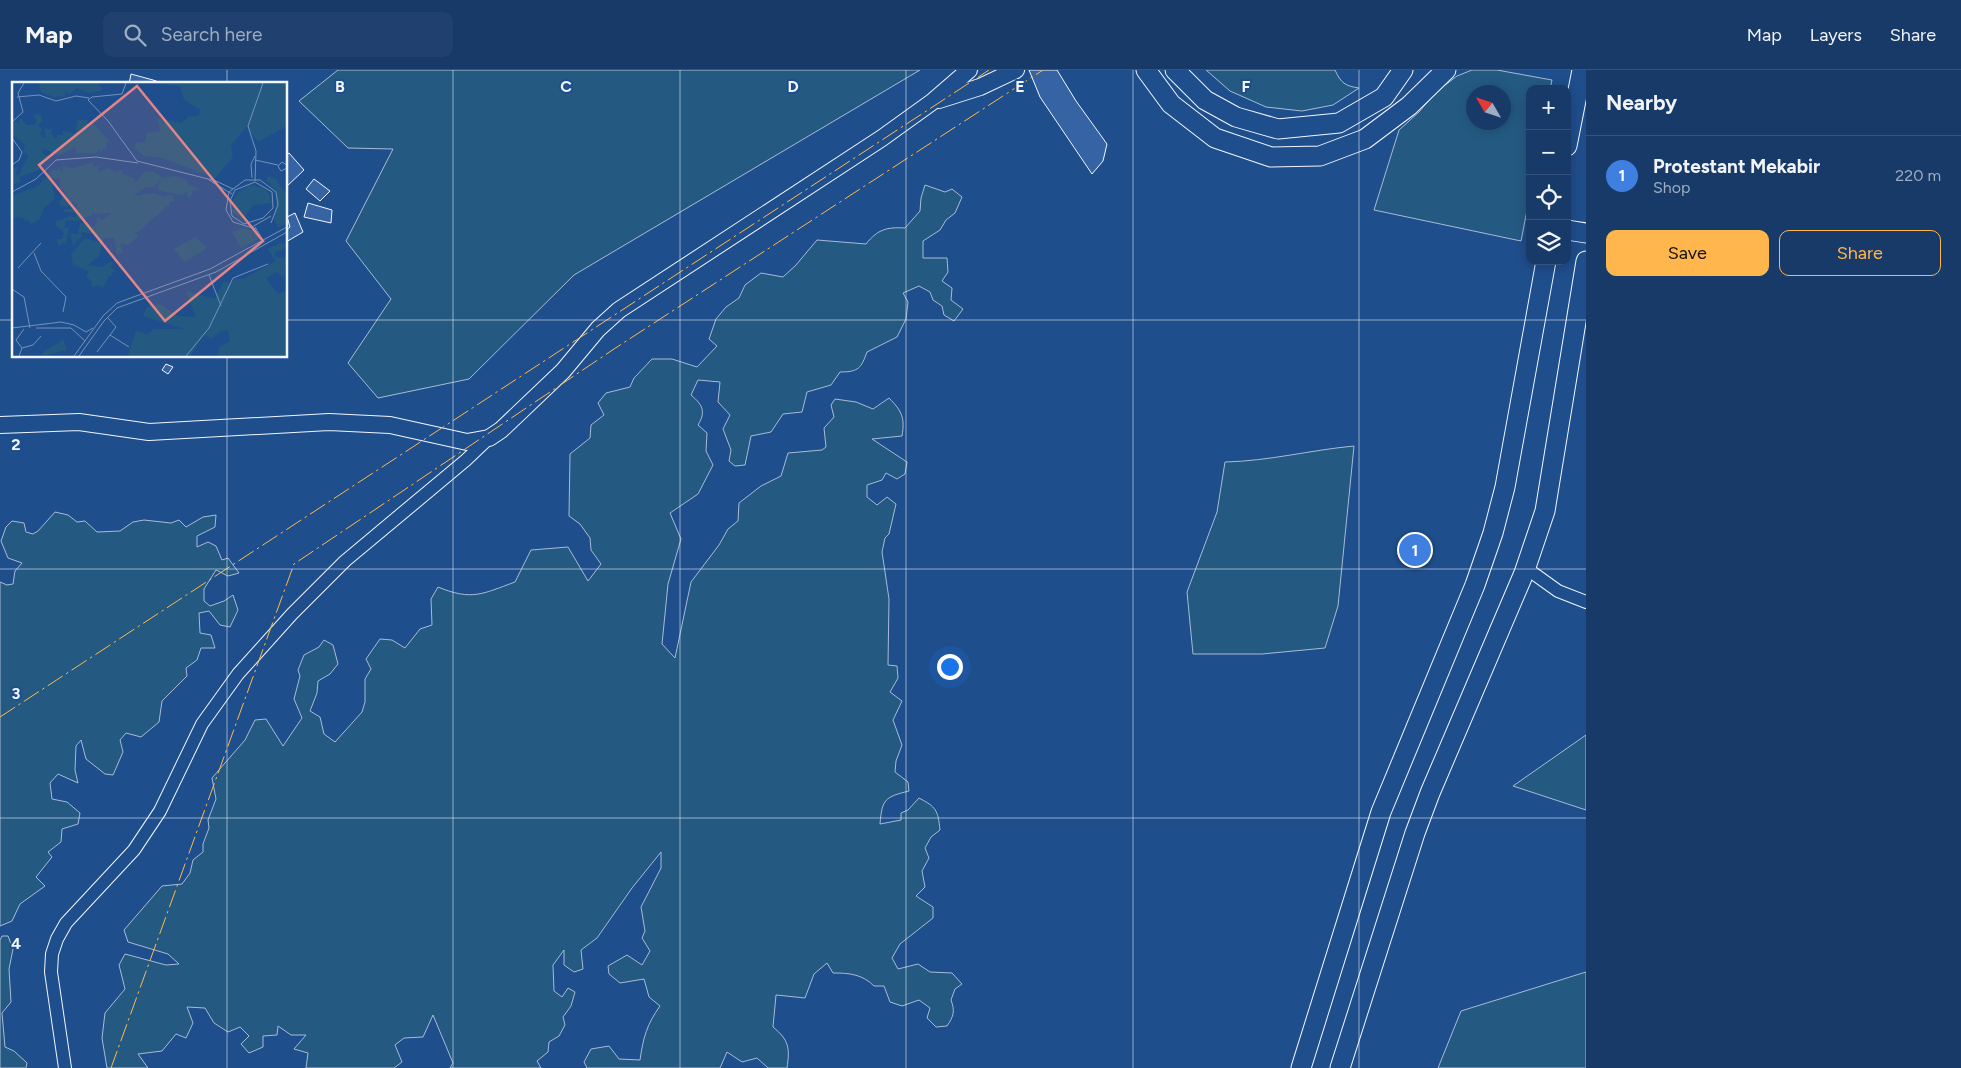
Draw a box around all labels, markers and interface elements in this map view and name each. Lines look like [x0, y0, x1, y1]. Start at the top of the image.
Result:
search box [103, 12, 453, 57]
text: Map [25, 20, 73, 49]
icon: search [121, 21, 149, 49]
text: Search here [161, 23, 262, 46]
text: Map [1747, 24, 1782, 46]
text: Layers [1810, 24, 1862, 46]
text: Share [1890, 24, 1936, 46]
text: B [335, 77, 345, 96]
text: C [560, 77, 572, 96]
text: D [787, 77, 799, 96]
text: E [1015, 77, 1025, 96]
text: F [1242, 77, 1251, 96]
inset map [12, 82, 288, 358]
north arrow [1466, 85, 1511, 130]
map controls [1526, 85, 1571, 265]
button: + [1526, 85, 1571, 130]
text: Nearby [1606, 90, 1677, 115]
button: − [1526, 130, 1571, 175]
text: Protestant Mekabir [1653, 155, 1820, 178]
text: 1 [1619, 166, 1625, 185]
text: 220 m [1895, 166, 1941, 185]
button: locate [1526, 175, 1571, 220]
text: Shop [1653, 178, 1691, 197]
button: layers [1526, 220, 1571, 265]
button: Save [1606, 230, 1769, 276]
button: Share [1779, 230, 1941, 276]
text: 2 [11, 435, 21, 454]
pin: 1 [1399, 531, 1431, 569]
your location [937, 654, 963, 680]
text: 3 [12, 684, 21, 703]
text: 4 [11, 934, 21, 953]

